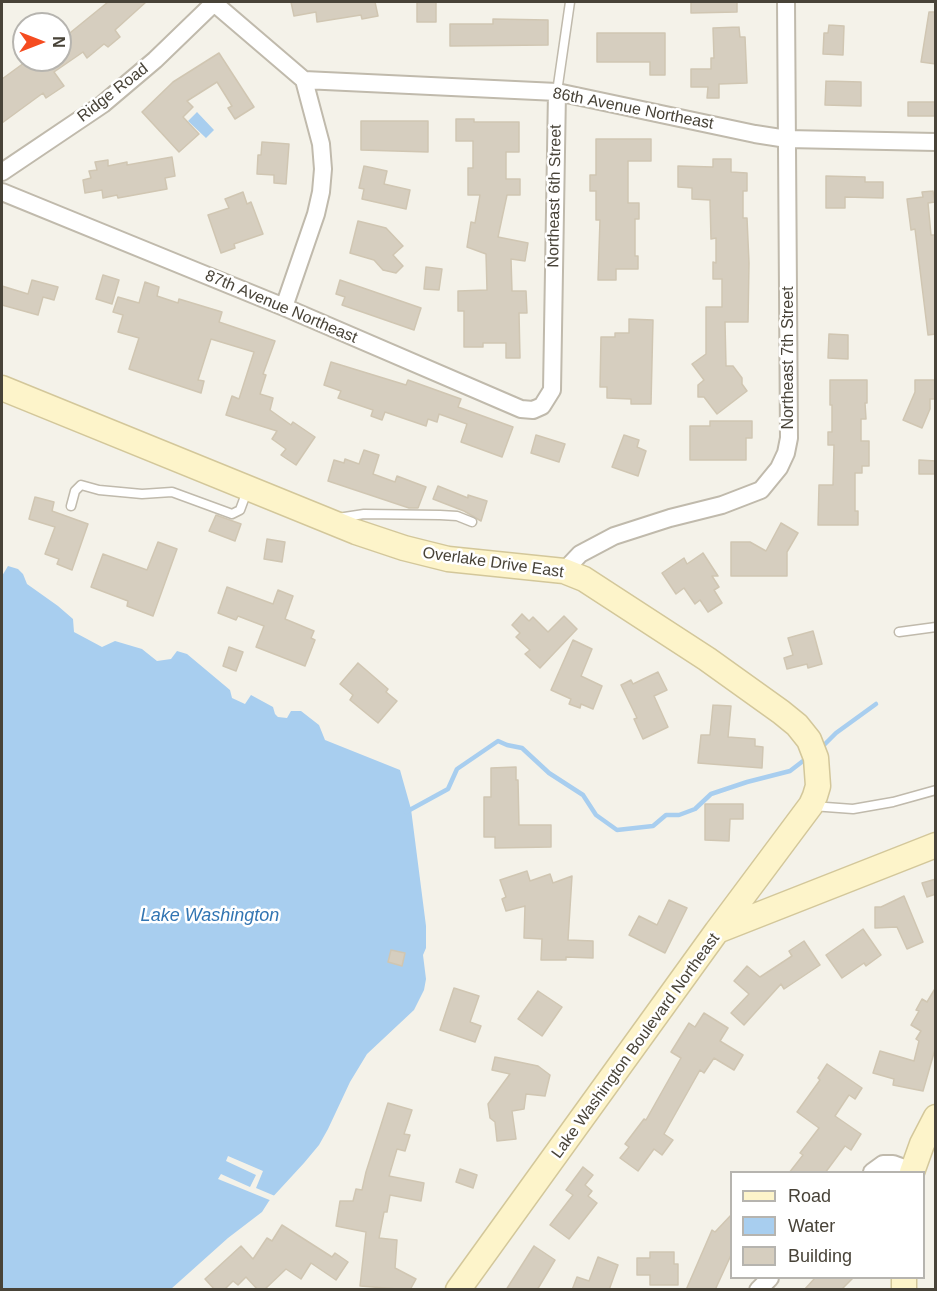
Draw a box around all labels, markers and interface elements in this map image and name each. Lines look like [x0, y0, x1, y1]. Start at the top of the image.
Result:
north arrow [12, 12, 72, 72]
text: N [50, 36, 67, 48]
street label: Ridge Road [74, 59, 152, 127]
street label: 86th Avenue Northeast [551, 84, 715, 134]
street label: Northeast 6th Street [544, 124, 566, 268]
street label: 87th Avenue Northeast [202, 266, 360, 348]
street label: Northeast 7th Street [779, 286, 799, 430]
street label: Overlake Drive East [421, 544, 565, 582]
water label: Lake Washington [141, 905, 279, 927]
street label: Lake Washington Boulevard Northeast [548, 930, 724, 1162]
legend [730, 1171, 925, 1279]
text: Road [788, 1186, 831, 1206]
text: Water [788, 1216, 835, 1236]
text: Building [788, 1246, 852, 1266]

